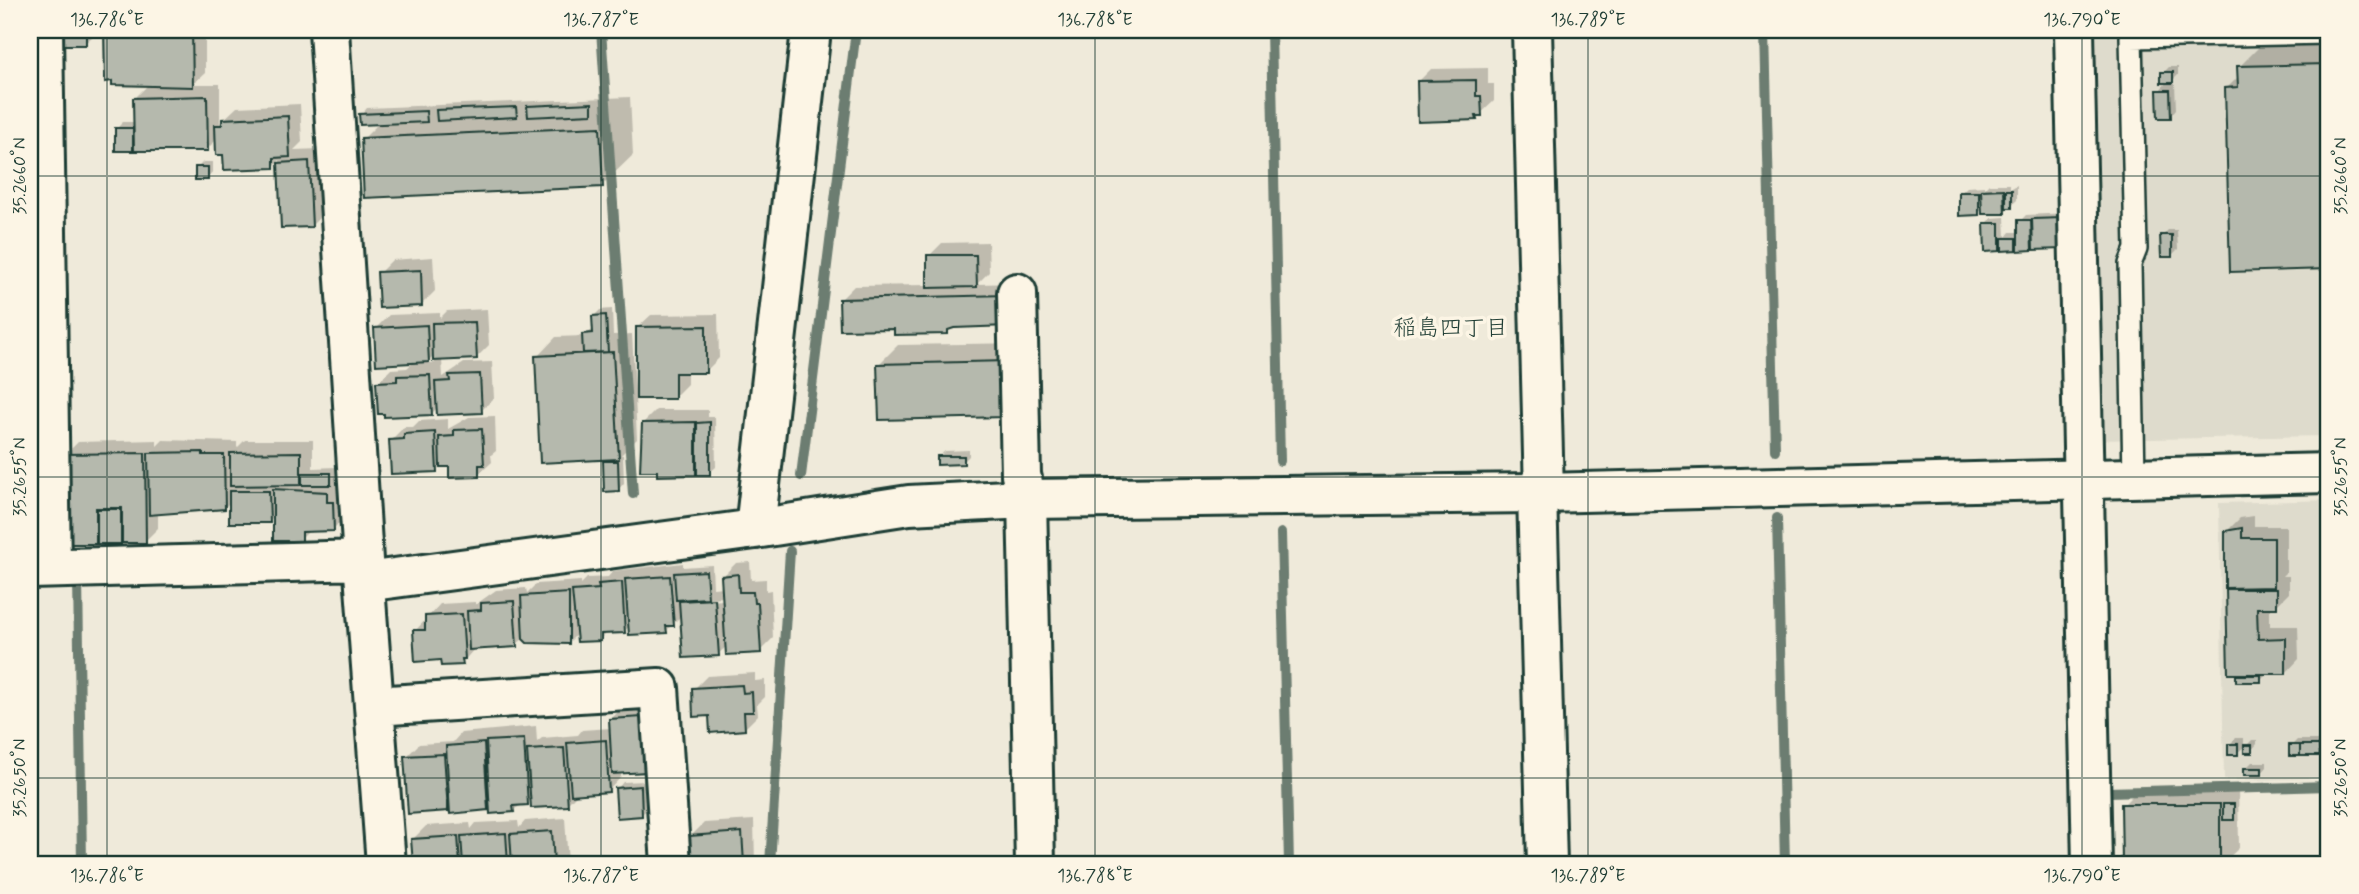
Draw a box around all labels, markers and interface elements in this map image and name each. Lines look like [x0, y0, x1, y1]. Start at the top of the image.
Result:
text: 136.786°E [70, 8, 144, 32]
text: 136.787°E [563, 8, 639, 32]
text: 136.788°E [1057, 8, 1133, 32]
text: 136.789°E [1550, 8, 1626, 32]
text: 136.790°E [2043, 8, 2121, 32]
text: 35.2660°N [8, 137, 32, 215]
text: 35.2660°N [2329, 137, 2353, 215]
district label: 稲島四丁目 [1394, 314, 1509, 344]
text: 35.2655°N [8, 437, 32, 517]
text: 35.2655°N [2329, 437, 2353, 517]
text: 35.2650°N [8, 739, 32, 817]
text: 35.2650°N [2329, 739, 2353, 817]
text: 136.786°E [70, 864, 144, 888]
text: 136.787°E [563, 864, 639, 888]
text: 136.788°E [1057, 864, 1133, 888]
text: 136.789°E [1550, 864, 1626, 888]
text: 136.790°E [2043, 864, 2121, 888]

